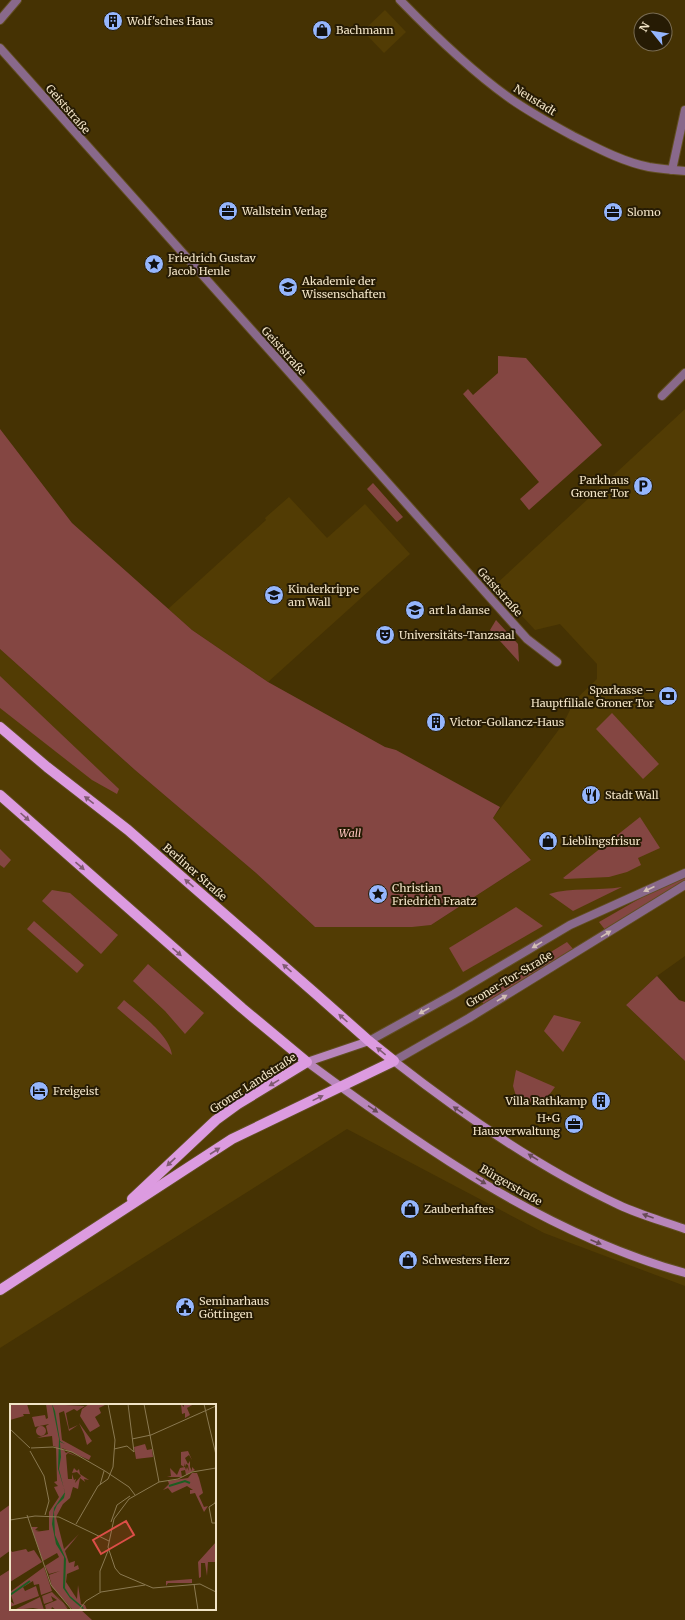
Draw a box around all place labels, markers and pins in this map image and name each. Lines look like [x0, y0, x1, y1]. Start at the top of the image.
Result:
building icon: Wolf'sches Haus [102, 10, 124, 32]
place label: Wolf'sches Haus [126, 14, 213, 28]
shop icon: Bachmann [311, 19, 333, 41]
place label: Bachmann [336, 23, 394, 37]
office icon: Wallstein Verlag [217, 200, 239, 222]
office icon: Slomo [602, 201, 624, 223]
place label: Wallstein Verlag [241, 204, 327, 218]
place label: Slomo [627, 205, 661, 219]
place label: Friedrich Gustav Jacob Henle [167, 251, 257, 278]
place icon: Friedrich Gustav Jacob Henle [143, 253, 165, 275]
place label: Akademie der Wissenschaften [301, 274, 386, 301]
school or university icon: Akademie der Wissenschaften [277, 276, 299, 298]
place label: Parkhaus Groner Tor [571, 473, 629, 500]
parking icon: Parkhaus Groner Tor [632, 475, 654, 497]
place label: Kinderkrippe am Wall [288, 582, 359, 609]
school or university icon: Kinderkrippe am Wall [263, 584, 285, 606]
school or university icon: art la danse [404, 599, 426, 621]
place label: art la danse [429, 603, 490, 617]
theatre icon: Universitäts-Tanzsaal [374, 624, 396, 646]
place label: Universitäts-Tanzsaal [399, 628, 515, 642]
place label: Sparkasse – Hauptfiliale Groner Tor [531, 683, 654, 710]
bank icon: Sparkasse – Hauptfiliale Groner Tor [657, 685, 679, 707]
building icon: Victor-Gollancz-Haus [425, 711, 447, 733]
place label: Victor-Gollancz-Haus [449, 715, 564, 729]
restaurant icon: Stadt Wall [580, 784, 602, 806]
place label: Stadt Wall [605, 788, 659, 802]
shop icon: Lieblingsfrisur [537, 830, 559, 852]
place label: Lieblingsfrisur [562, 834, 641, 848]
place label: Christian Friedrich Fraatz [392, 881, 477, 908]
place icon: Christian Friedrich Fraatz [367, 883, 389, 905]
hotel icon: Freigeist [28, 1080, 50, 1102]
place label: Freigeist [53, 1084, 99, 1098]
building icon: Villa Rathkamp [590, 1090, 612, 1112]
place label: Villa Rathkamp [505, 1094, 587, 1108]
place label: H+G Hausverwaltung [473, 1111, 560, 1138]
office icon: H+G Hausverwaltung [563, 1113, 585, 1135]
shop icon: Zauberhaftes [399, 1198, 421, 1220]
place label: Zauberhaftes [424, 1202, 494, 1216]
shop icon: Schwesters Herz [397, 1249, 419, 1271]
place label: Schwesters Herz [422, 1253, 510, 1267]
place label: Seminarhaus Göttingen [199, 1294, 269, 1321]
public building icon: Seminarhaus Göttingen [174, 1296, 196, 1318]

